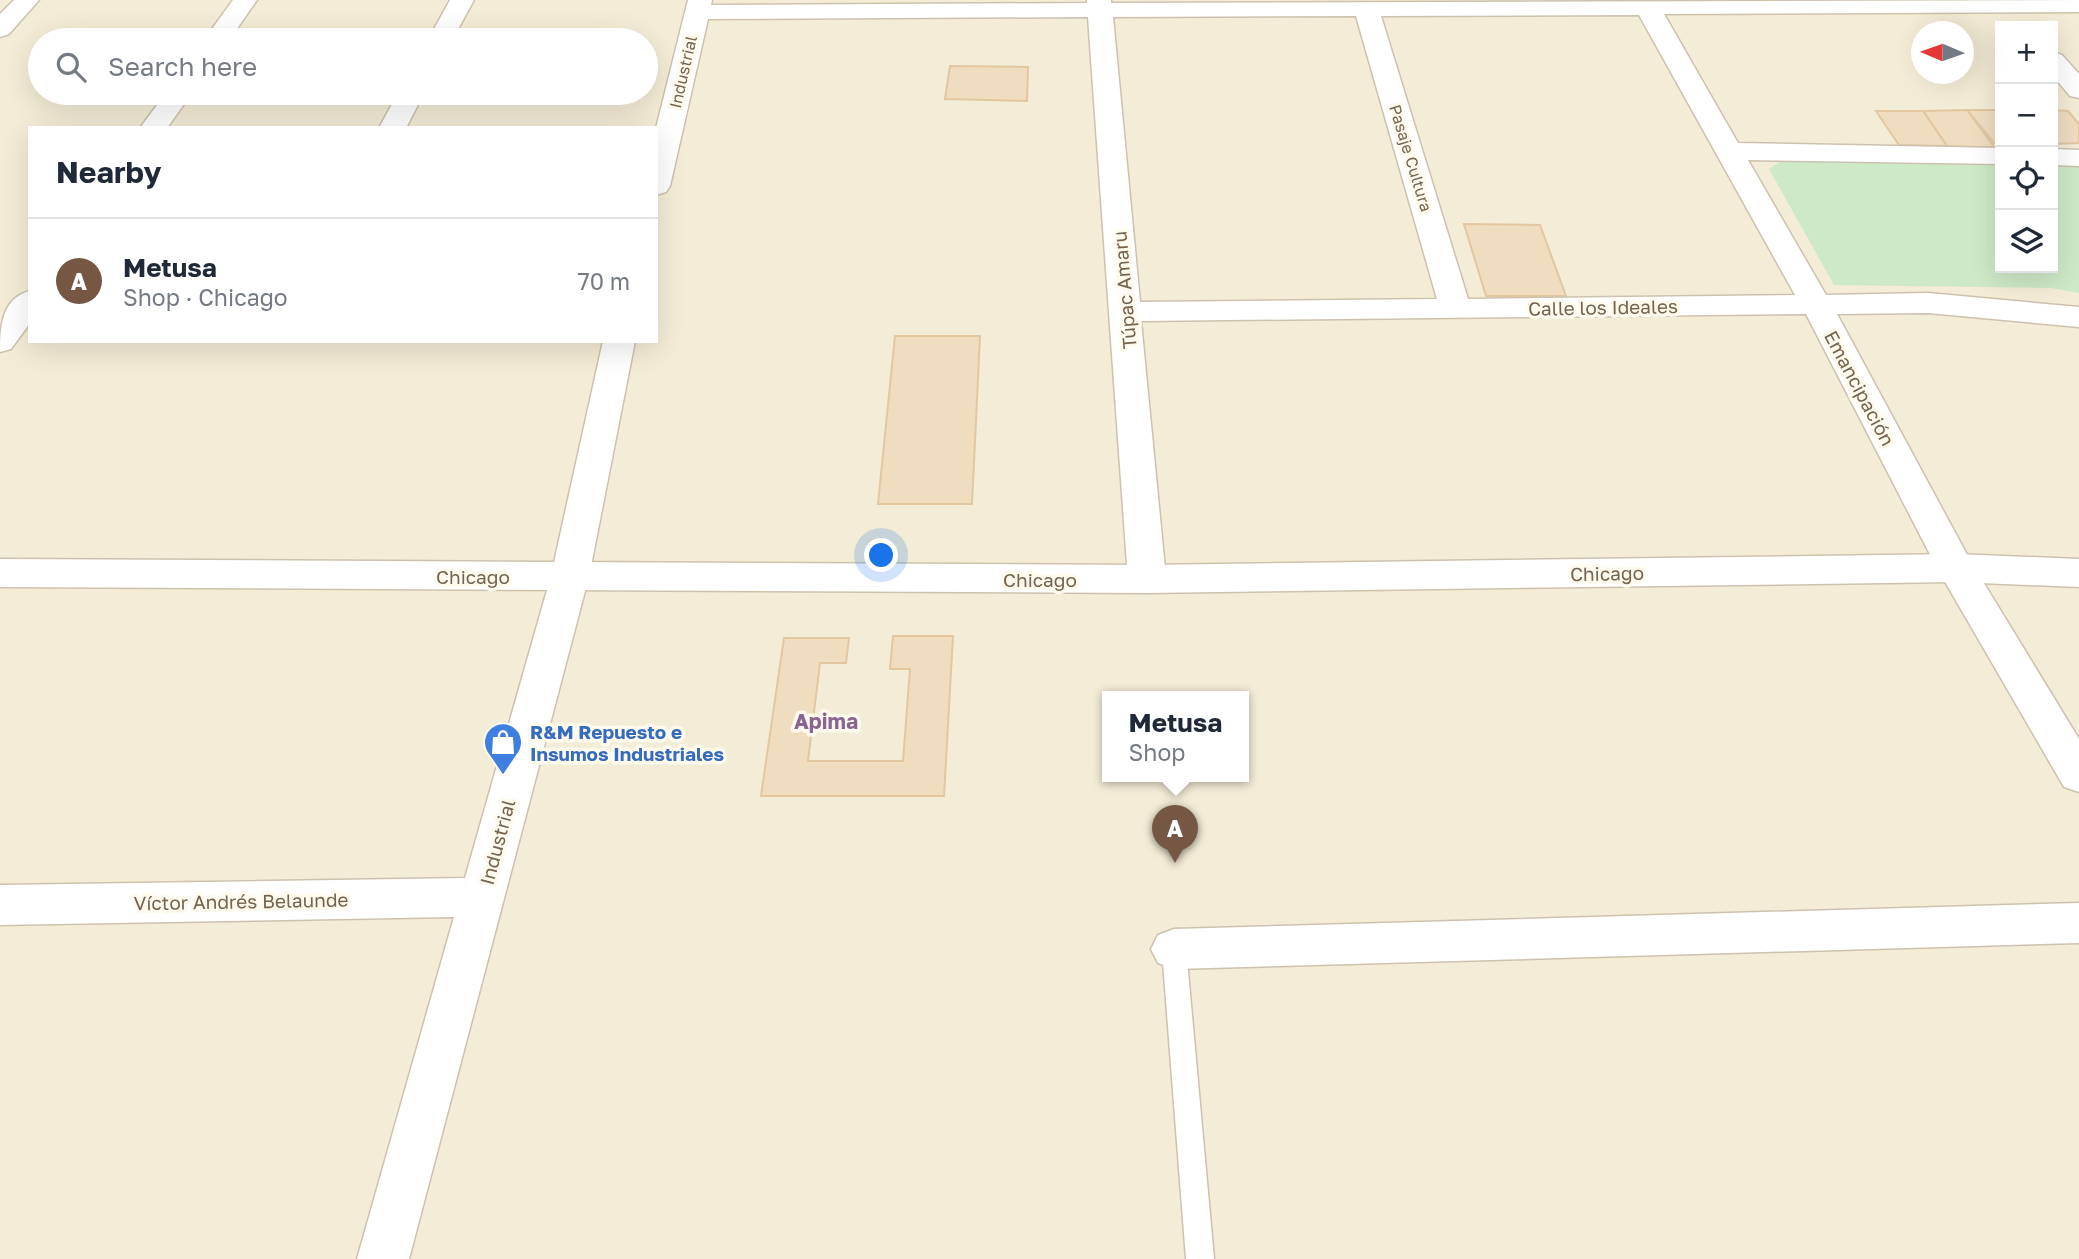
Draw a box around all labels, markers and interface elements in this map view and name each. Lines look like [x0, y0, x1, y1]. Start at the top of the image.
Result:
north arrow [1911, 21, 1974, 84]
map controls [1995, 21, 2058, 273]
button: + [1995, 21, 2058, 84]
search box [28, 28, 658, 105]
street label: Industrial [665, 34, 701, 110]
icon: search [52, 48, 90, 86]
text: Search here [108, 51, 257, 82]
button: − [1995, 84, 2058, 147]
street label: Pasaje Cultura [1385, 102, 1437, 214]
button: locate [1995, 147, 2058, 210]
text: Nearby [56, 154, 161, 190]
button: layers [1995, 210, 2058, 273]
street label: Túpac Amaru [1107, 230, 1141, 350]
text: Metusa [123, 252, 217, 283]
text: A [71, 267, 87, 295]
text: 70 m [577, 267, 630, 295]
text: Shop · Chicago [123, 283, 288, 311]
street label: Calle los Ideales [1528, 294, 1678, 320]
street label: Emancipación [1820, 326, 1900, 450]
your location [864, 538, 898, 572]
street label: Chicago [1570, 561, 1644, 585]
street label: Chicago [436, 565, 510, 588]
street label: Chicago [1003, 568, 1077, 591]
popup [1102, 691, 1249, 782]
text: Metusa [1129, 707, 1222, 738]
district label: Apima [794, 708, 858, 734]
place label: R&M Repuesto e Insumos Industriales [530, 720, 725, 765]
shop icon: R&M Repuesto e Insumos Industriales [482, 721, 524, 776]
text: Shop [1129, 738, 1185, 766]
street label: Industrial [475, 797, 519, 887]
pin: A [1152, 805, 1198, 863]
street label: Víctor Andrés Belaunde [133, 888, 349, 914]

